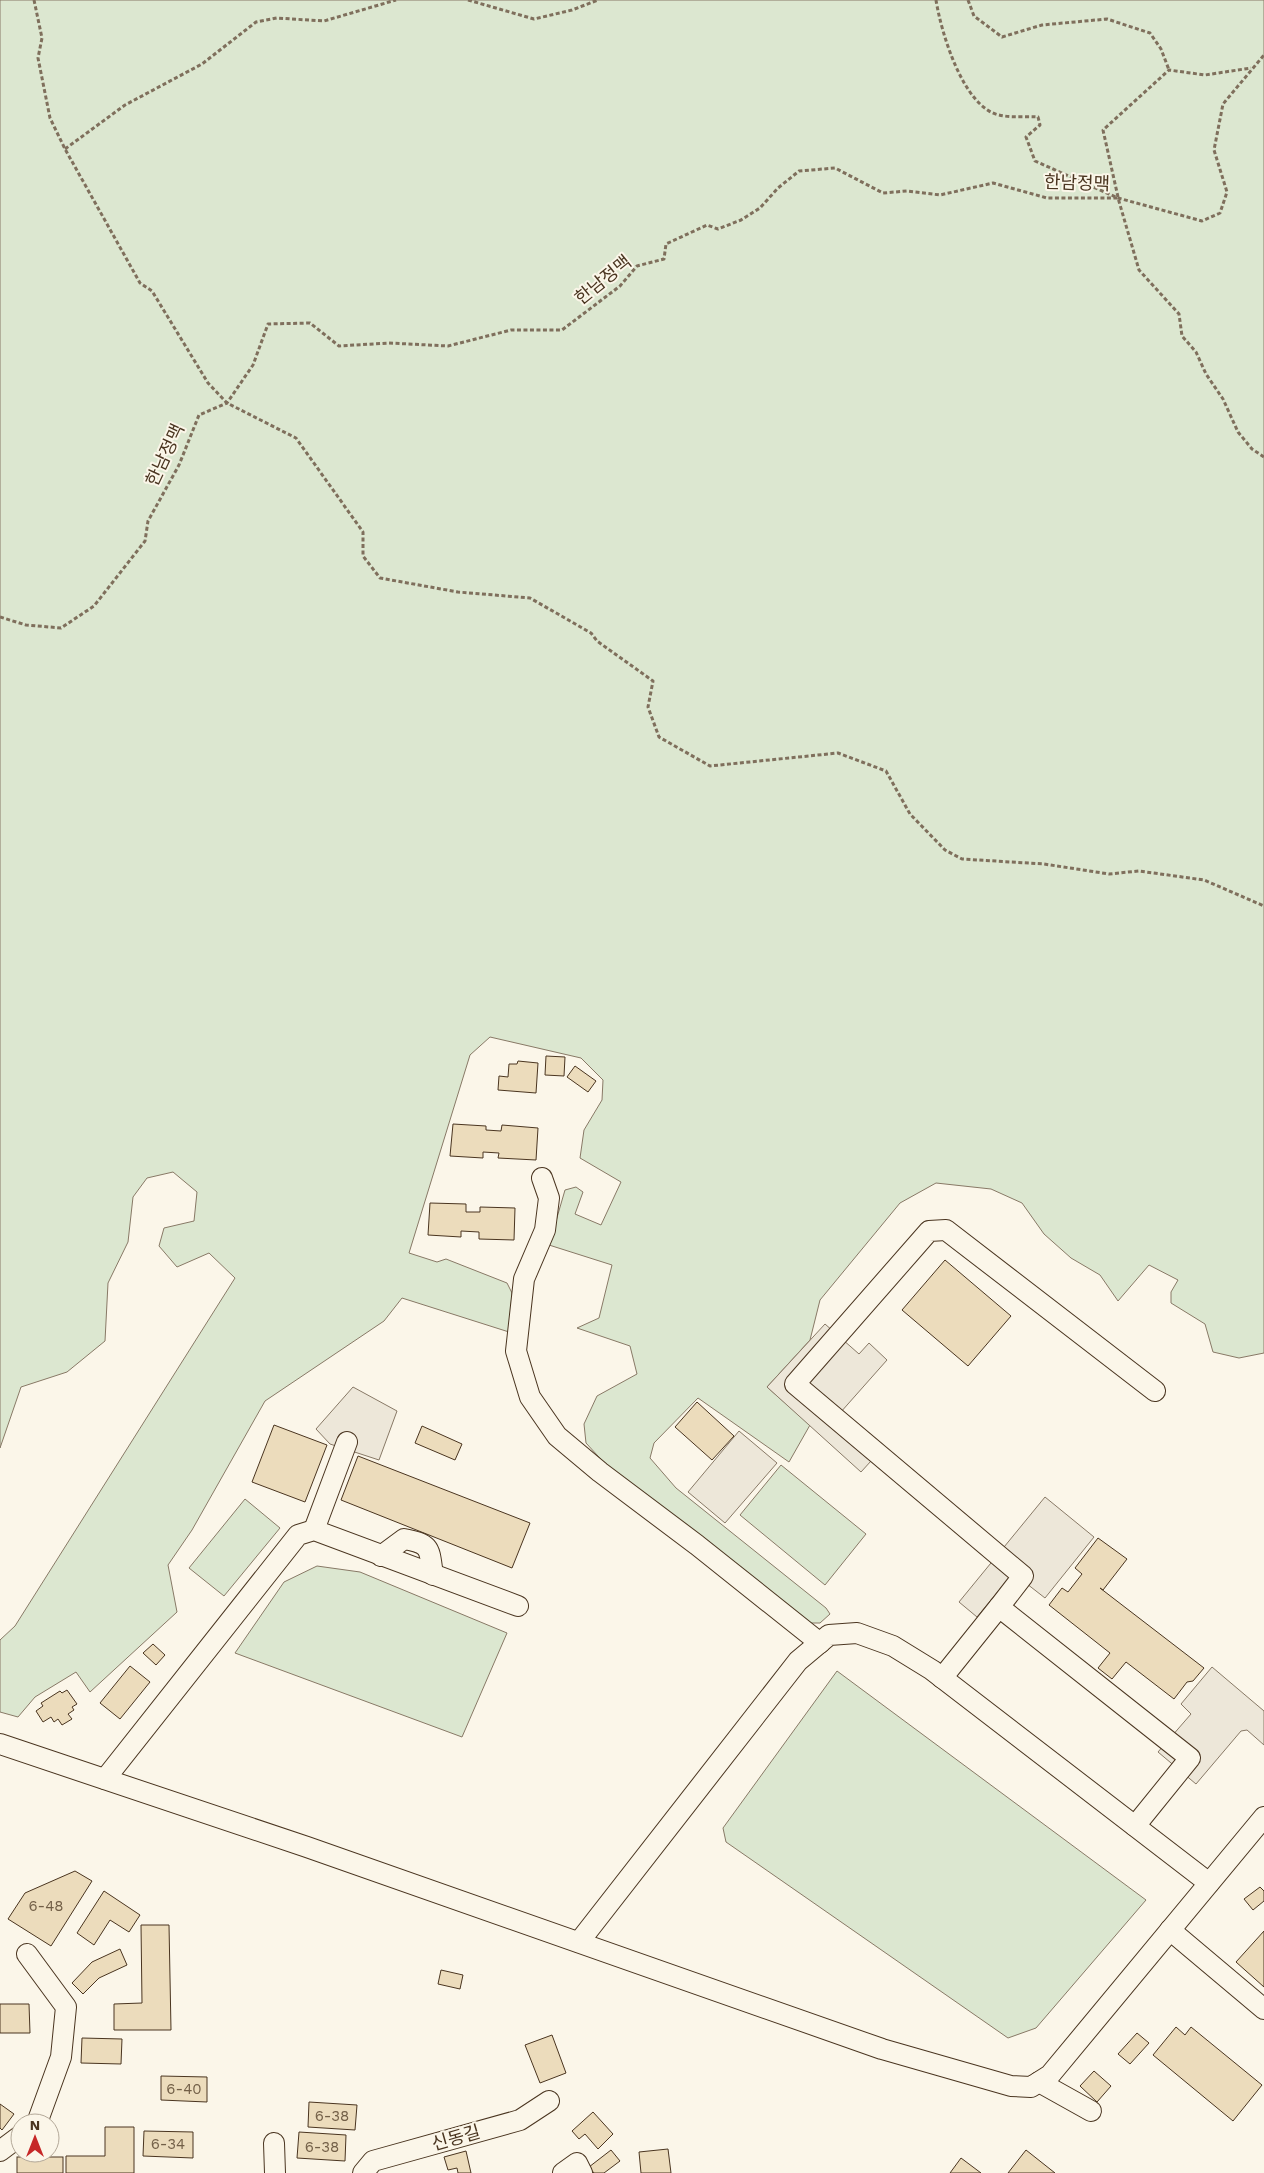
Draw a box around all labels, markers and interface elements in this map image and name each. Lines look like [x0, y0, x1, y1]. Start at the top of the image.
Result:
street label: 한남정맥 [1044, 171, 1110, 194]
street label: 한남정맥 [570, 251, 635, 309]
street label: 한남정맥 [141, 420, 188, 489]
house number: 6-48 [28, 1897, 64, 1915]
house number: 6-40 [166, 2080, 202, 2098]
house number: 6-38 [315, 2107, 349, 2125]
north arrow [10, 2113, 60, 2163]
text: N [30, 2117, 40, 2133]
street label: 신동길 [429, 2121, 483, 2154]
house number: 6-34 [151, 2135, 185, 2153]
house number: 6-38 [305, 2138, 339, 2156]

